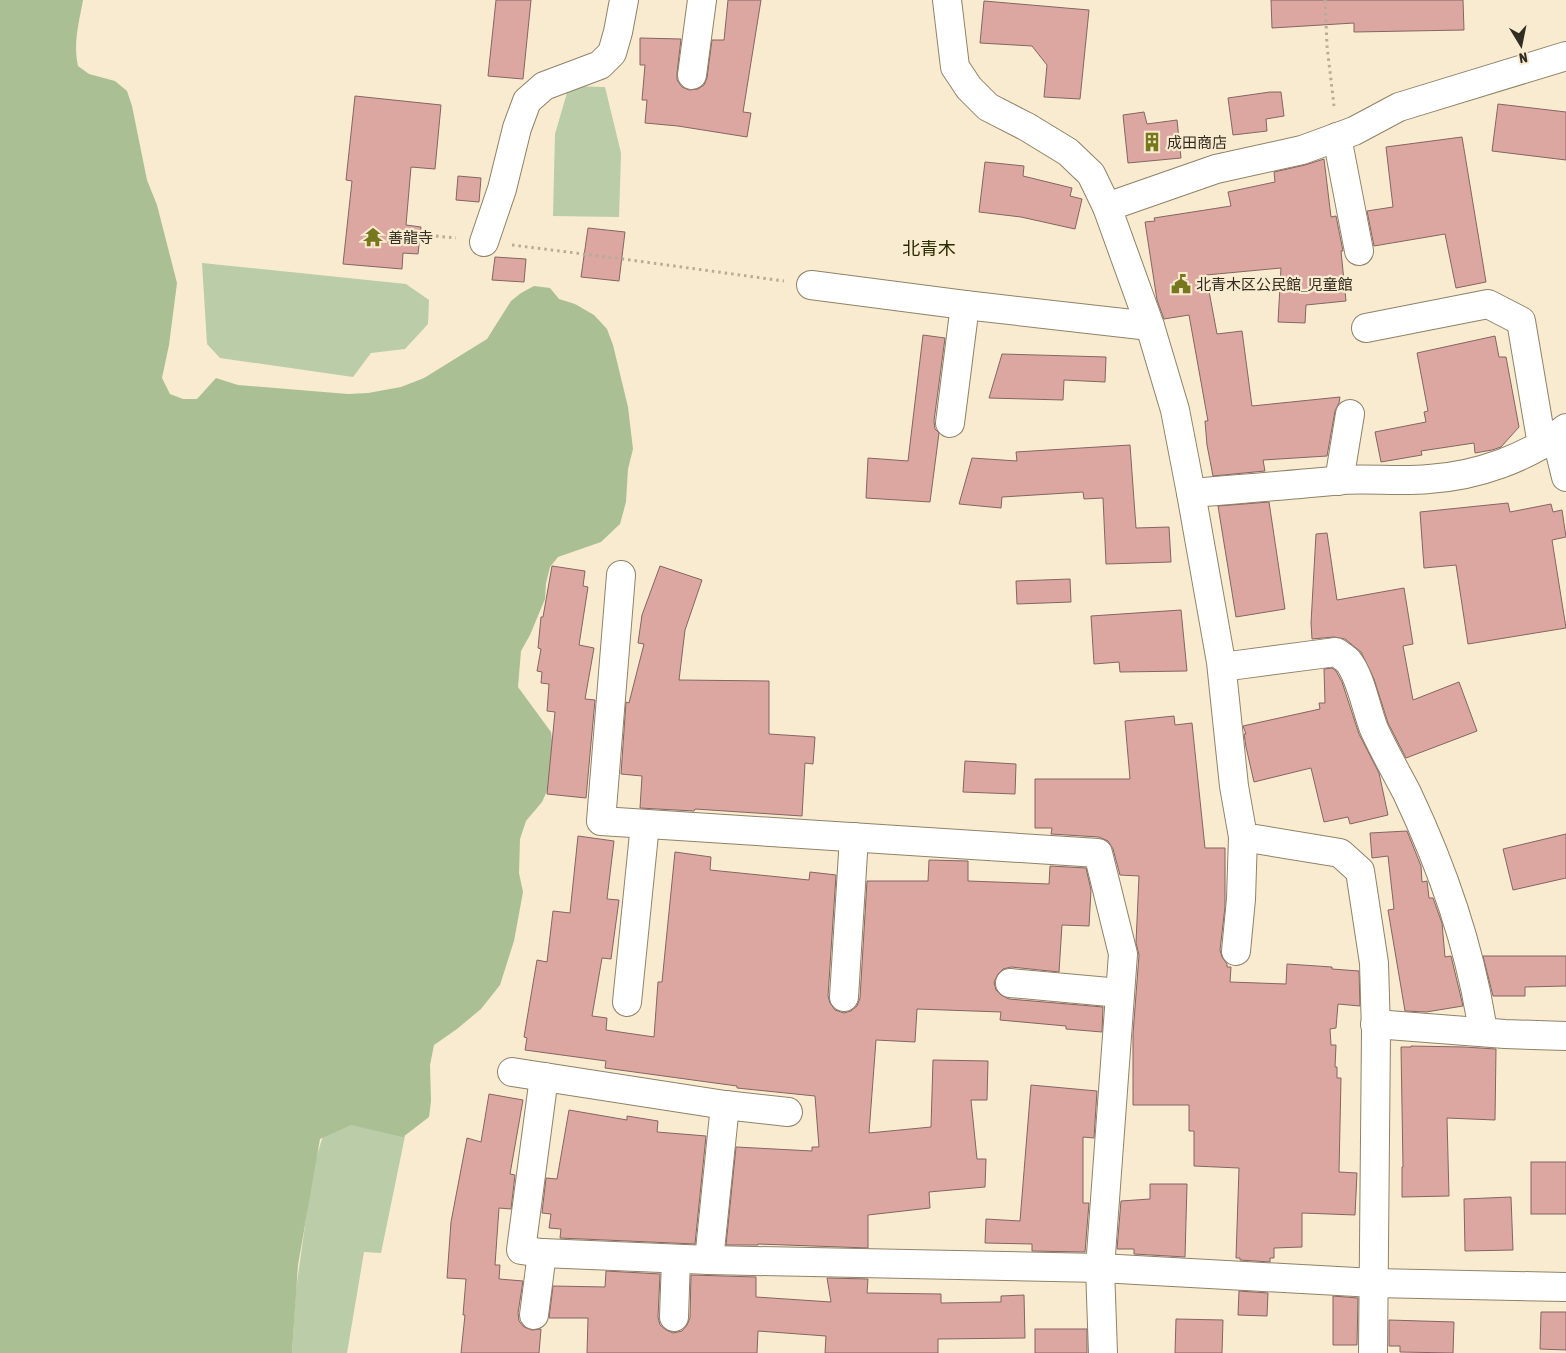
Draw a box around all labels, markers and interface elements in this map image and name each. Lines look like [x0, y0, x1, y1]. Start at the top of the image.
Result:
north arrow [1496, 20, 1546, 70]
text: N [1518, 49, 1529, 66]
building icon: 成田商店 [1141, 131, 1163, 153]
place label: 成田商店 [1167, 134, 1227, 151]
temple icon: 善龍寺 [362, 226, 384, 248]
place label: 善龍寺 [388, 229, 433, 246]
district label: 北青木 [902, 238, 956, 259]
public building icon: 北青木区公民館_児童館 [1170, 273, 1192, 295]
place label: 北青木区公民館_児童館 [1196, 276, 1352, 293]

